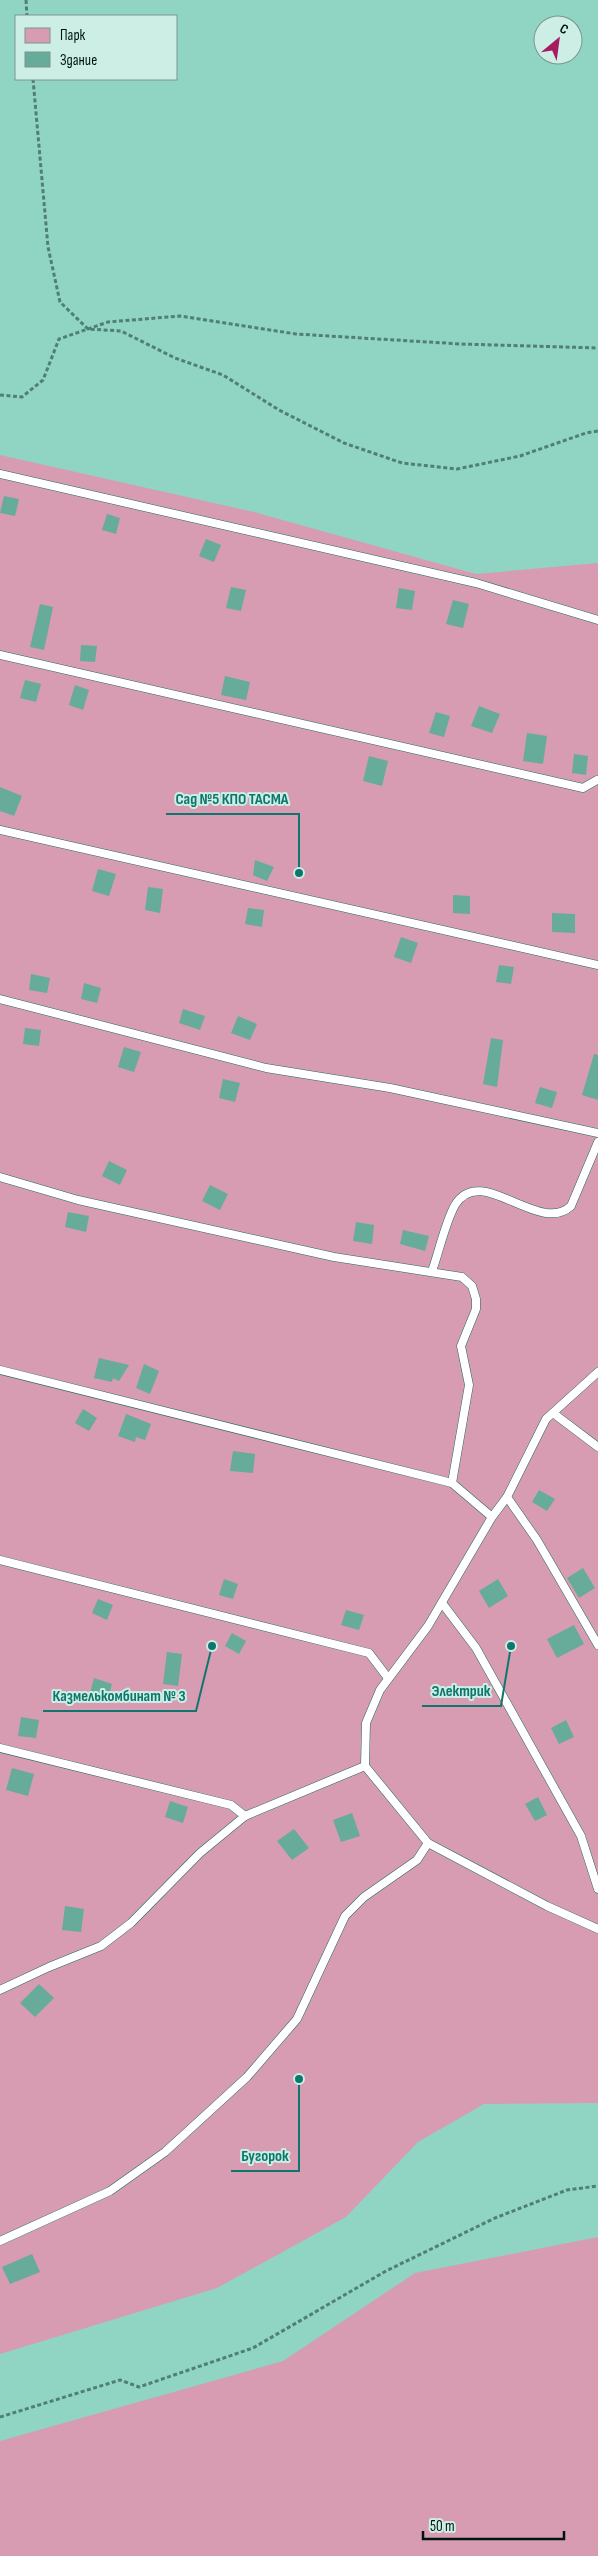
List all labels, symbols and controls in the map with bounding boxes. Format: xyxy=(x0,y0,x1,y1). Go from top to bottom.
legend xyxy=(15,15,178,80)
north arrow xyxy=(533,15,583,65)
text: С xyxy=(557,20,571,38)
text: Парк xyxy=(60,26,86,45)
text: Здание xyxy=(60,51,97,70)
callout: Сад №5 КПО ТАСМА xyxy=(166,783,299,814)
text: Сад №5 КПО ТАСМА xyxy=(176,790,289,809)
callout: Электрик xyxy=(422,1675,501,1706)
callout: Казмелькомбинат № 3 xyxy=(43,1680,196,1711)
text: Электрик xyxy=(432,1682,491,1701)
text: Казмелькомбинат № 3 xyxy=(52,1687,186,1706)
callout: Бугорок xyxy=(231,2140,299,2171)
text: Бугорок xyxy=(241,2147,289,2166)
scale bar xyxy=(423,2508,564,2540)
text: 50 m xyxy=(430,2517,455,2536)

